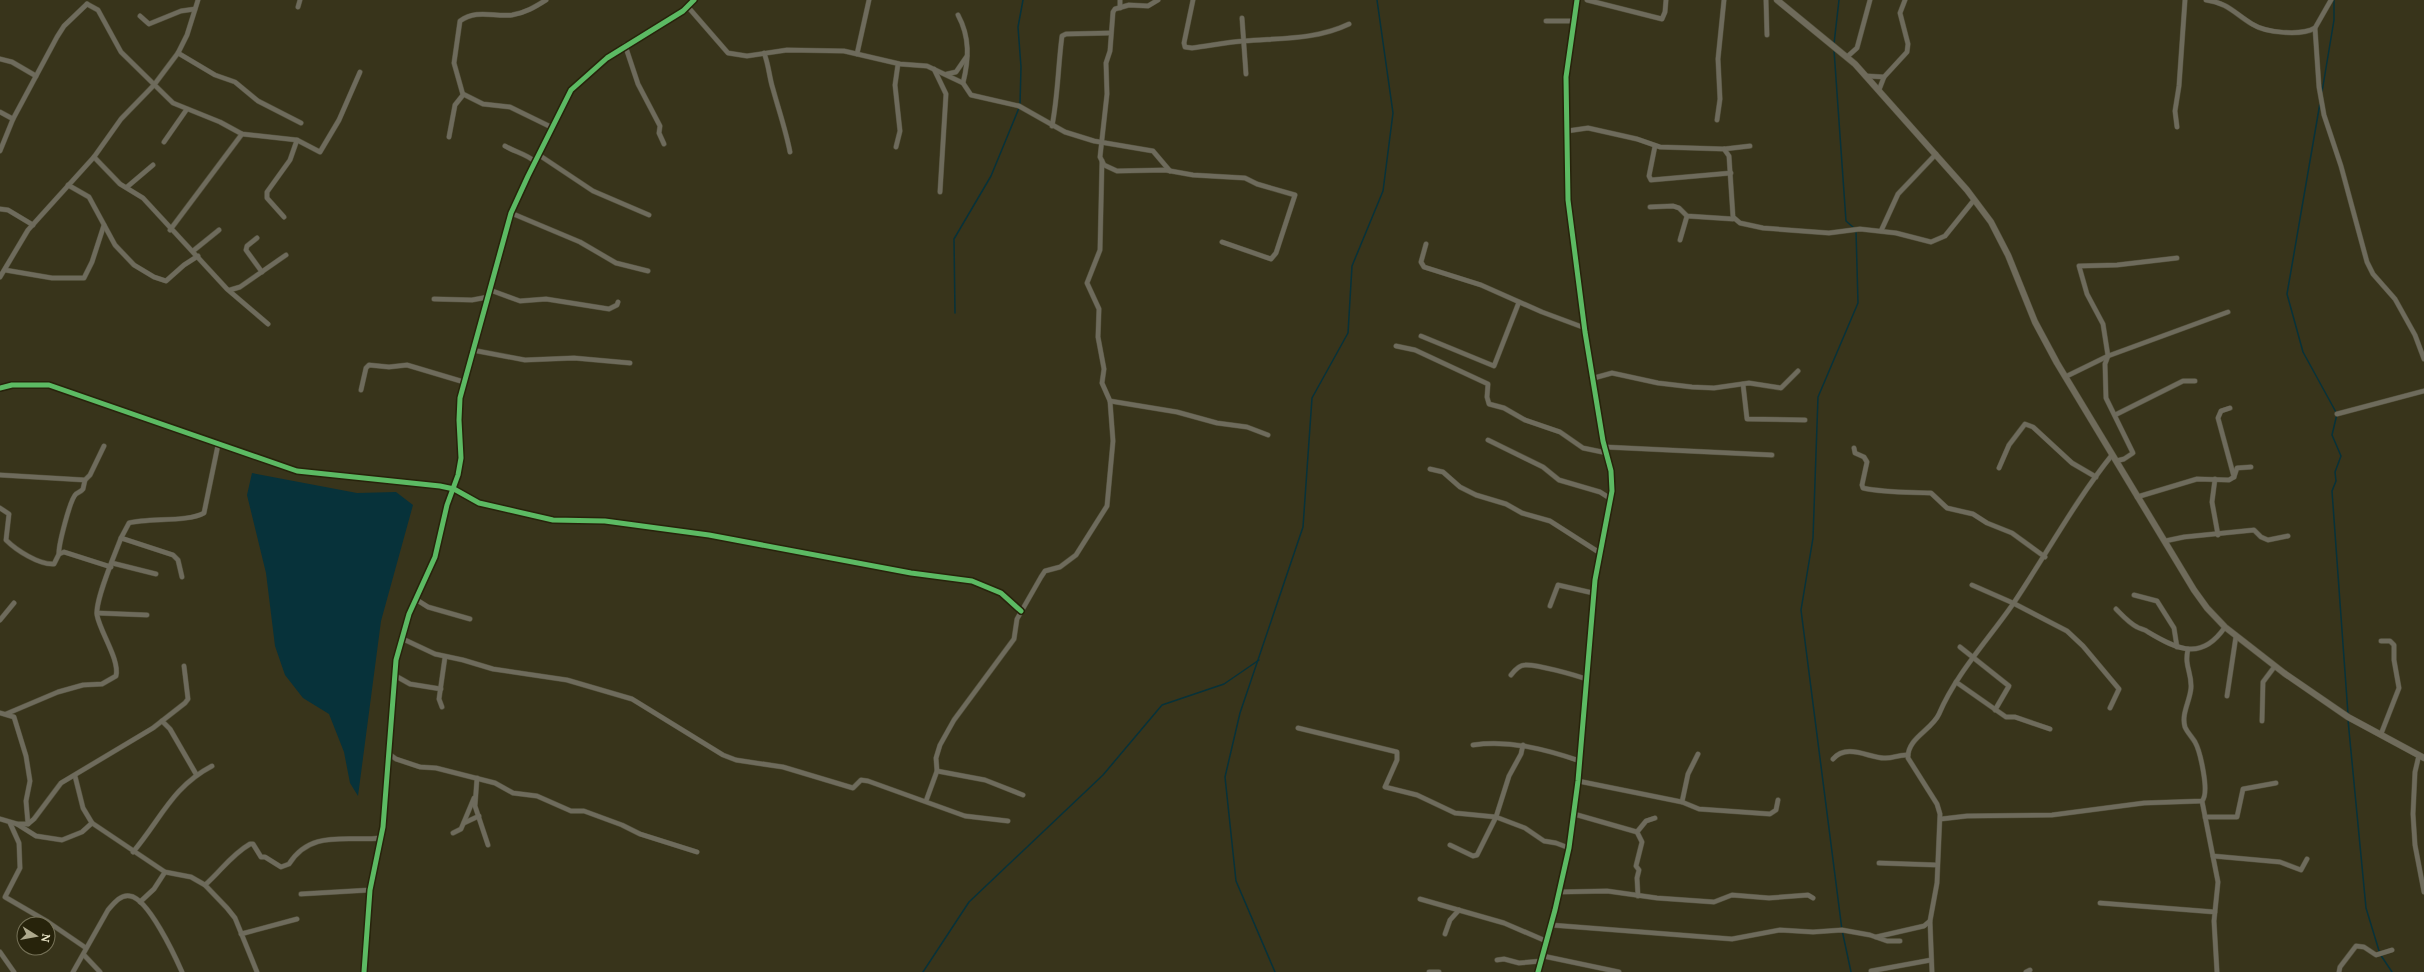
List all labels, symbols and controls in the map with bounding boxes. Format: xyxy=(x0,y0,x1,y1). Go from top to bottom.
north arrow xyxy=(16,916,56,956)
text: N xyxy=(38,932,54,944)

